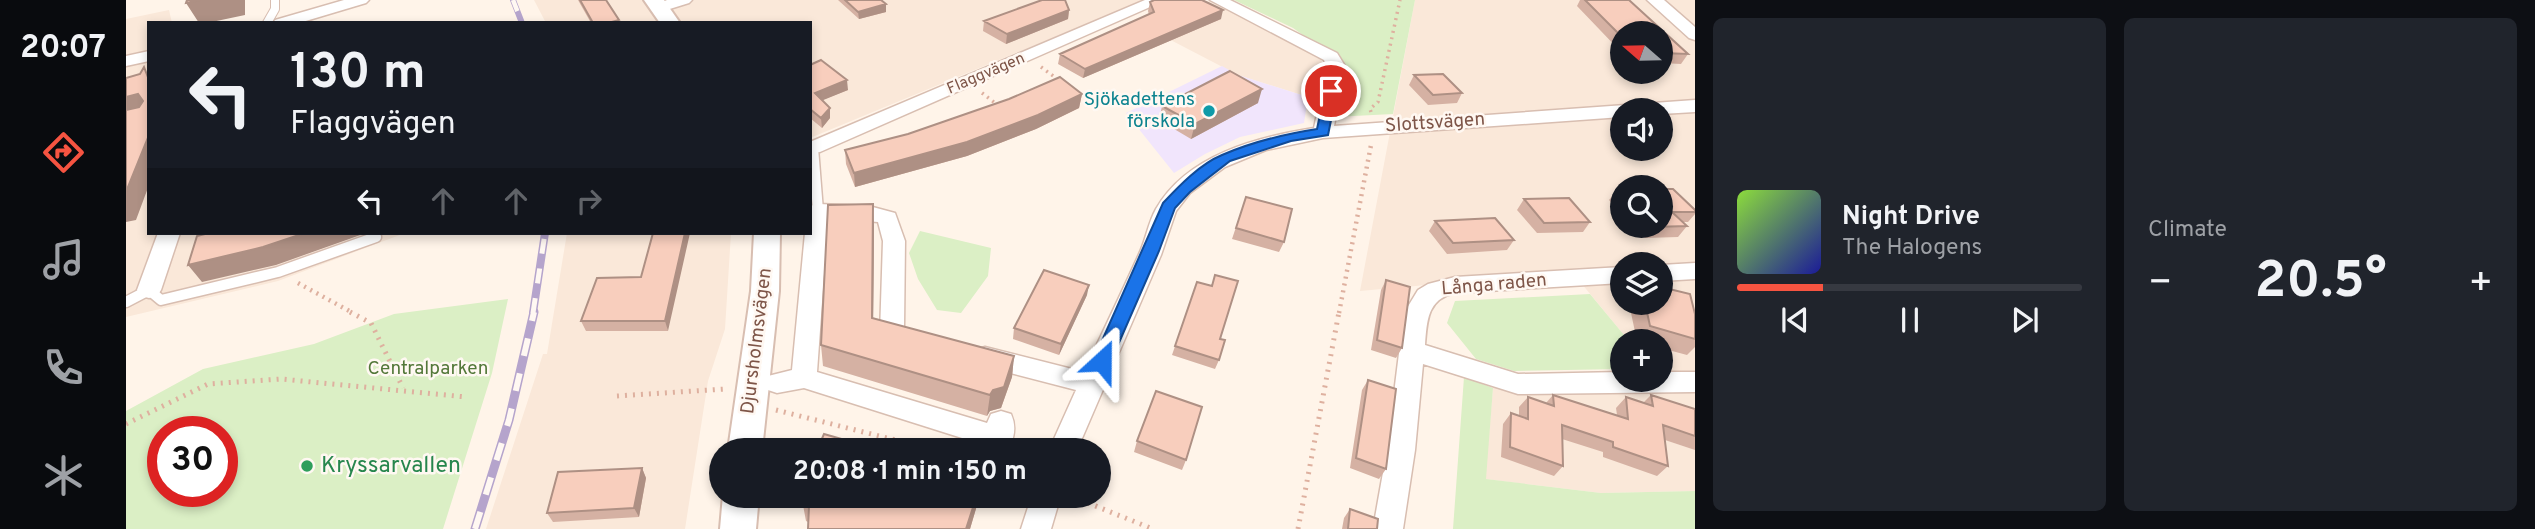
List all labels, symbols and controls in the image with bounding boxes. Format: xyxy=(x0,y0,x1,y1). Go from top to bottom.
north arrow xyxy=(1610,21,1673,84)
map controls xyxy=(1610,21,1673,392)
text: 20:07 xyxy=(20,29,106,69)
text: 130 m xyxy=(290,44,426,106)
icon: left xyxy=(175,49,266,140)
street label: Flaggvägen xyxy=(944,49,1028,99)
pin xyxy=(1301,61,1361,121)
icon: arrive xyxy=(1312,72,1350,110)
place label: Sjökadettens förskola xyxy=(1084,88,1195,134)
button: sound xyxy=(1610,98,1673,161)
marker: Sjökadettens förskola xyxy=(1201,103,1217,119)
text: Flaggvägen xyxy=(290,105,456,145)
street label: Slottsvägen xyxy=(1384,108,1486,138)
icon: directions xyxy=(39,128,88,177)
button: search xyxy=(1610,175,1673,238)
icon: left xyxy=(351,182,389,220)
icon: ahead xyxy=(424,182,462,220)
icon: ahead xyxy=(497,182,535,220)
icon: right xyxy=(570,182,608,220)
text: Night Drive xyxy=(1842,201,1980,234)
text: Climate xyxy=(2148,216,2227,245)
text: The Halogens xyxy=(1842,234,1982,263)
icon: music xyxy=(39,235,88,284)
text: 20.5° xyxy=(2254,250,2387,316)
button: layers xyxy=(1610,252,1673,315)
text: − xyxy=(2148,260,2173,309)
text: + xyxy=(2468,260,2493,309)
street label: Djursholmsvägen xyxy=(736,267,778,415)
street label: Långa raden xyxy=(1440,268,1548,302)
icon: previous xyxy=(1776,301,1814,339)
icon: pause xyxy=(1891,301,1929,339)
icon: next xyxy=(2006,301,2044,339)
position arrow xyxy=(1065,324,1139,398)
button: + xyxy=(1610,329,1673,392)
icon: phone xyxy=(39,343,88,392)
park label: Centralparken xyxy=(368,357,488,381)
speed limit sign: 30 xyxy=(147,416,238,507)
icon: climate xyxy=(39,451,88,500)
place label: Kryssarvallen xyxy=(321,452,461,481)
text: 20:08 · 1 min · 150 m xyxy=(793,456,1027,489)
marker: Kryssarvallen xyxy=(299,458,315,474)

